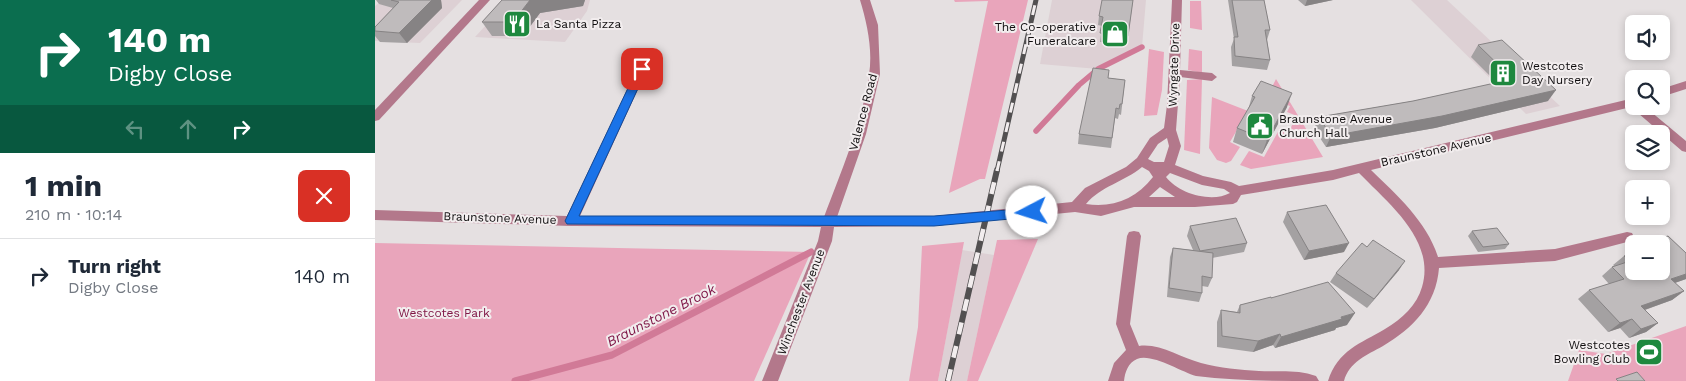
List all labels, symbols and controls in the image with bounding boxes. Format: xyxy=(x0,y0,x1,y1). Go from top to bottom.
restaurant icon: La Santa Pizza xyxy=(502,9,532,39)
map controls xyxy=(1625,15,1670,280)
button: sound xyxy=(1625,15,1670,60)
place label: La Santa Pizza xyxy=(536,17,621,31)
text: 140 m xyxy=(108,19,211,61)
shop icon: The Co-operative Funeralcare xyxy=(1100,19,1130,49)
icon: right xyxy=(25,20,90,85)
place label: The Co-operative Funeralcare xyxy=(995,20,1096,48)
street label: Wyngate Drive xyxy=(1166,23,1182,107)
pin xyxy=(621,48,663,90)
icon: arrive xyxy=(628,55,656,83)
building icon: Westcotes Day Nursery xyxy=(1488,58,1518,88)
place label: Westcotes Day Nursery xyxy=(1522,59,1593,87)
text: Digby Close xyxy=(108,61,232,86)
button: search xyxy=(1625,70,1670,115)
street label: Valence Road xyxy=(846,72,880,152)
public building icon: Braunstone Avenue Church Hall xyxy=(1245,111,1275,141)
place label: Braunstone Avenue Church Hall xyxy=(1279,112,1392,140)
icon: left xyxy=(121,115,149,143)
icon: ahead xyxy=(174,115,202,143)
icon: right xyxy=(227,115,255,143)
button: layers xyxy=(1625,125,1670,170)
street label: Braunstone Avenue xyxy=(1379,130,1493,170)
text: 1 min xyxy=(25,168,102,203)
button: close xyxy=(298,170,350,222)
button: + xyxy=(1625,180,1670,225)
position arrow xyxy=(1005,185,1057,237)
text: 210 m · 10:14 xyxy=(25,205,122,224)
street label: Braunstone Avenue xyxy=(443,209,557,227)
button: − xyxy=(1625,235,1670,280)
street label: Winchester Avenue xyxy=(774,247,828,357)
text: Turn right xyxy=(68,255,161,278)
icon: right xyxy=(25,262,53,290)
text: 140 m xyxy=(295,265,350,288)
text: Digby Close xyxy=(68,278,158,297)
water label: Braunstone Brook xyxy=(604,280,719,349)
park label: Westcotes Park xyxy=(398,306,490,320)
sports icon: Westcotes Bowling Club xyxy=(1634,337,1664,367)
place label: Westcotes Bowling Club xyxy=(1554,338,1630,366)

